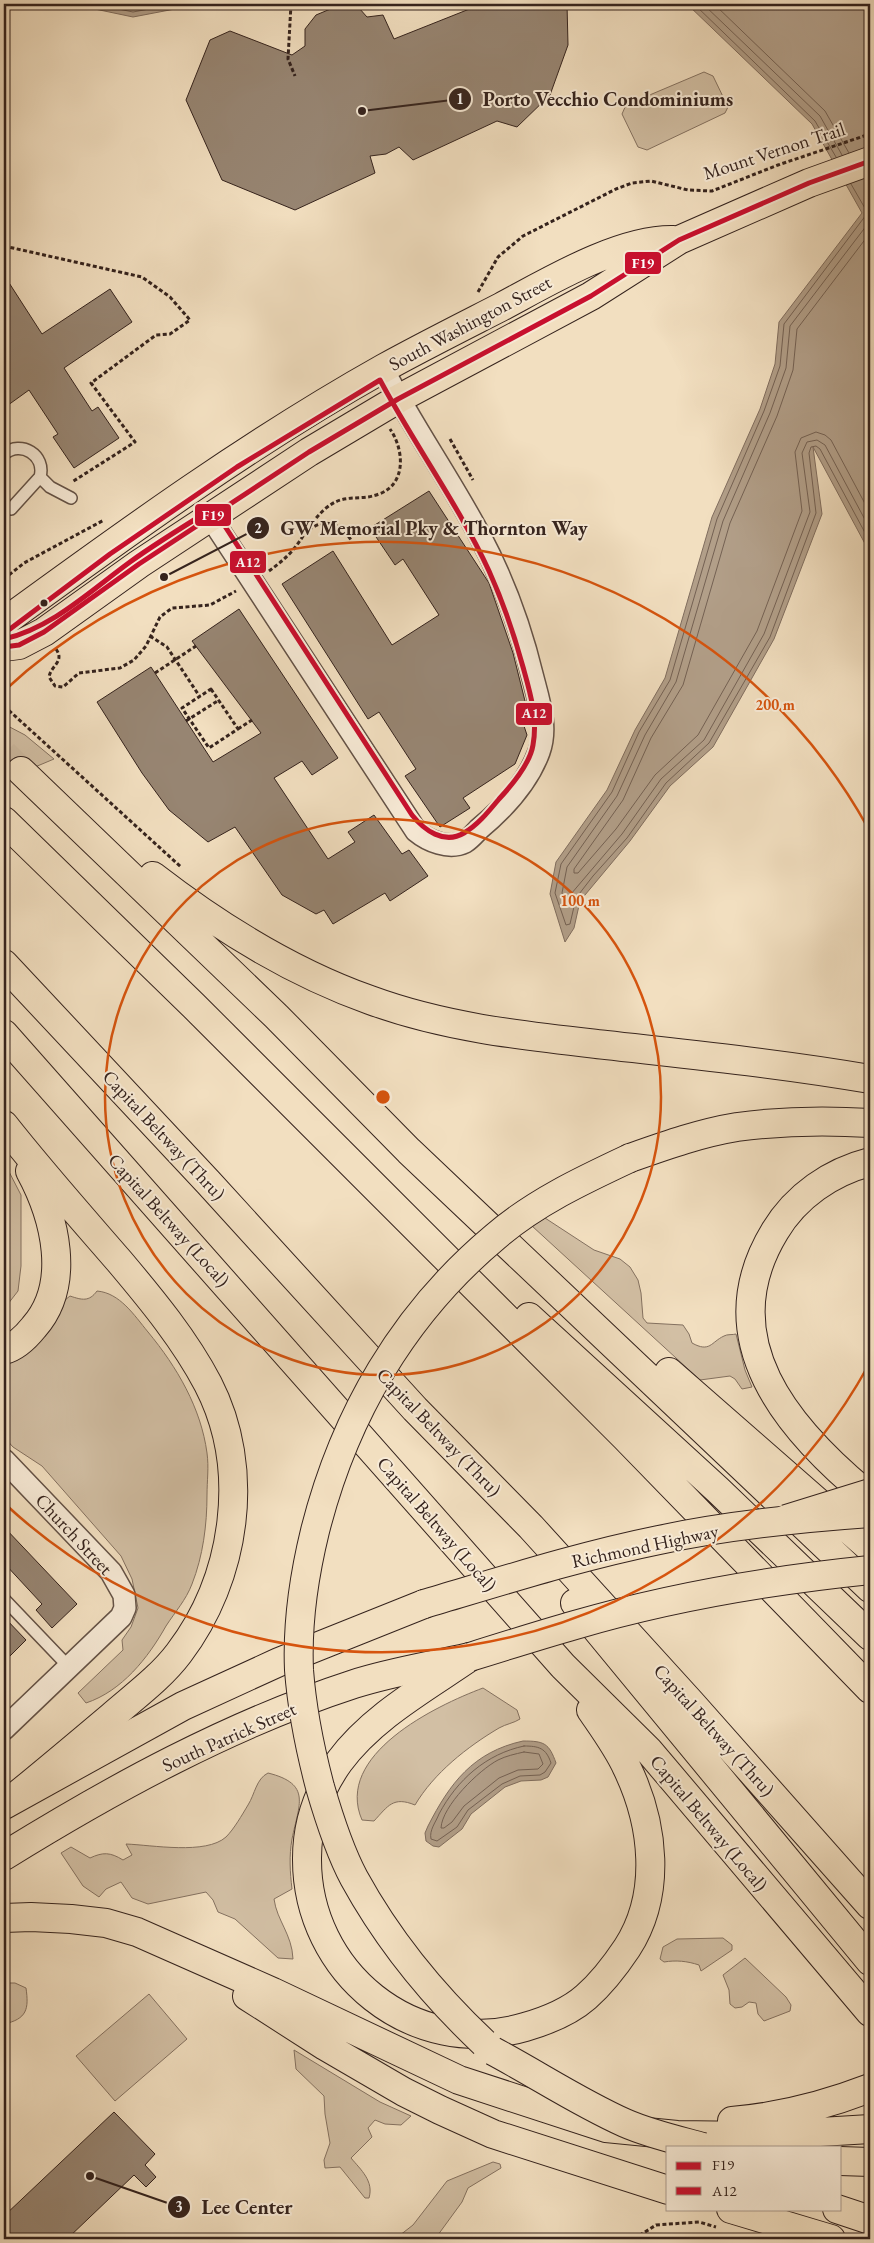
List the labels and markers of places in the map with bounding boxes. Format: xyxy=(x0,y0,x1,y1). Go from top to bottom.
callout: Porto Vecchio Condominiums xyxy=(448,81,743,116)
callout: GW Memorial Pky & Thornton Way xyxy=(246,511,598,546)
unlabelled marker xyxy=(39,598,49,608)
centre of rings xyxy=(374,1088,392,1106)
callout: Lee Center xyxy=(166,2189,302,2224)

